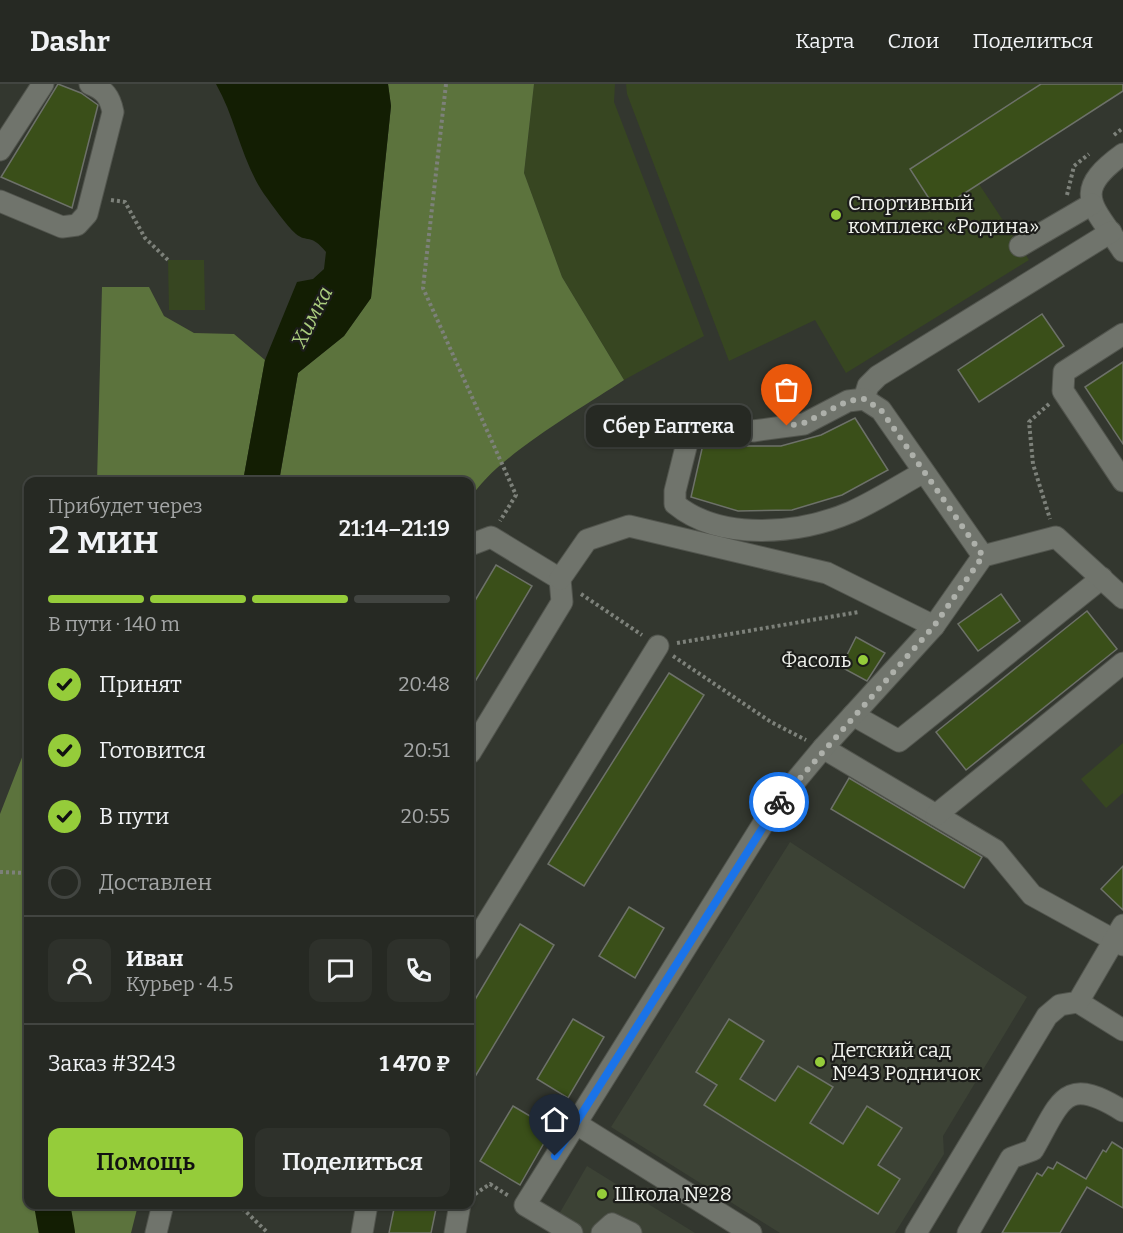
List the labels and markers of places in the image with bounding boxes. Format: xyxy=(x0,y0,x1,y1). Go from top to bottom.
place label: Спортивный комплекс «Родина» xyxy=(848,191,1039,238)
marker: Спортивный комплекс «Родина» xyxy=(829,208,843,222)
pin xyxy=(761,364,812,426)
callout: Сбер Еаптека xyxy=(586,405,751,447)
place label: Фасоль xyxy=(781,648,851,672)
marker: Фасоль xyxy=(856,653,870,667)
place label: Детский сад №43 Родничок xyxy=(832,1038,981,1085)
marker: Детский сад №43 Родничок xyxy=(813,1055,827,1069)
pin xyxy=(529,1094,580,1156)
place label: Школа №28 xyxy=(614,1182,732,1206)
marker: Школа №28 xyxy=(595,1187,609,1201)

